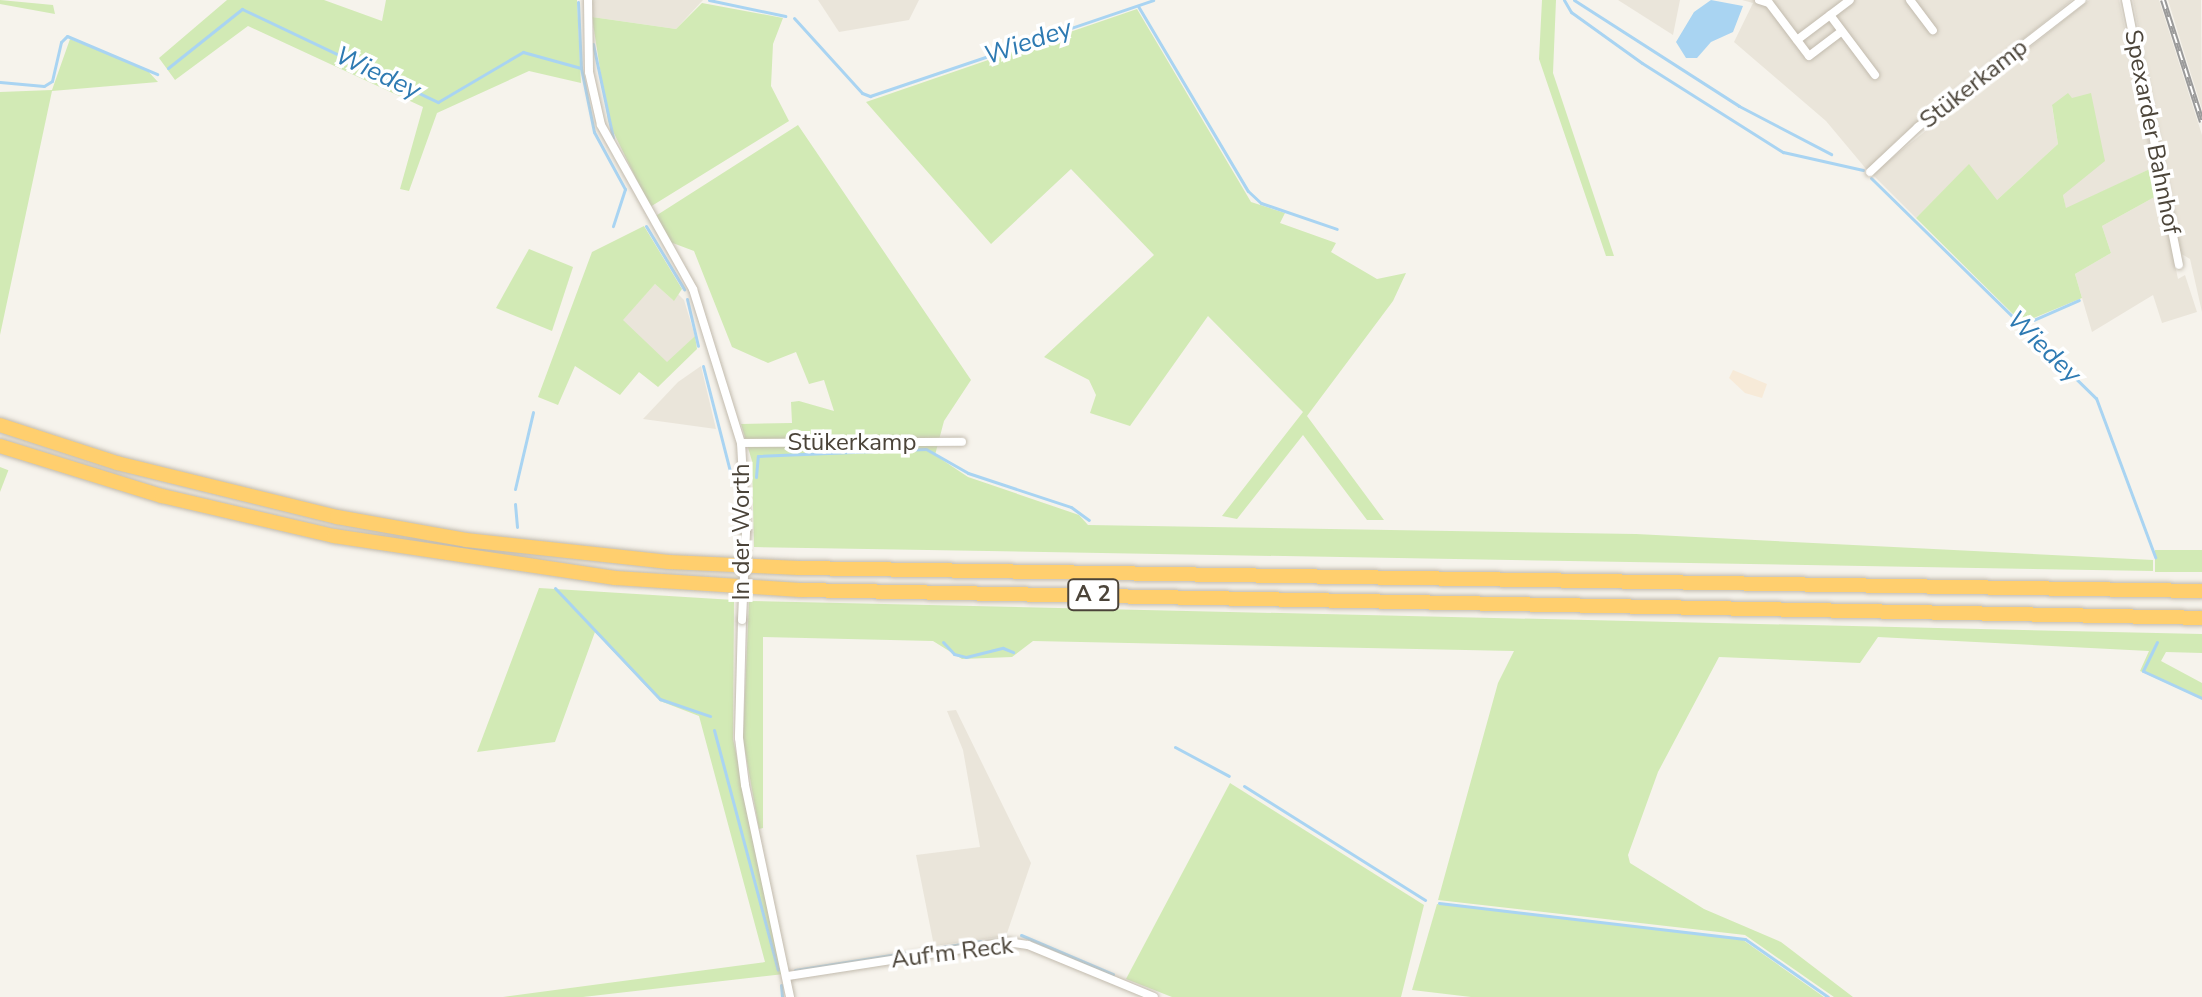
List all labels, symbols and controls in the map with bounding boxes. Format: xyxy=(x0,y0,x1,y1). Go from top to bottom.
water label: Wiedey xyxy=(980,12,1076,72)
street label: Spexarder Bahnhof xyxy=(2118,27,2186,237)
street label: Stükerkamp xyxy=(1914,33,2034,135)
water label: Wiedey xyxy=(330,40,426,106)
water label: Wiedey xyxy=(2001,304,2087,390)
street label: Stükerkamp xyxy=(788,429,916,457)
street label: In der Worth xyxy=(728,463,756,601)
road number: A 2 xyxy=(1067,577,1119,613)
street label: Auf'm Reck xyxy=(889,931,1015,975)

